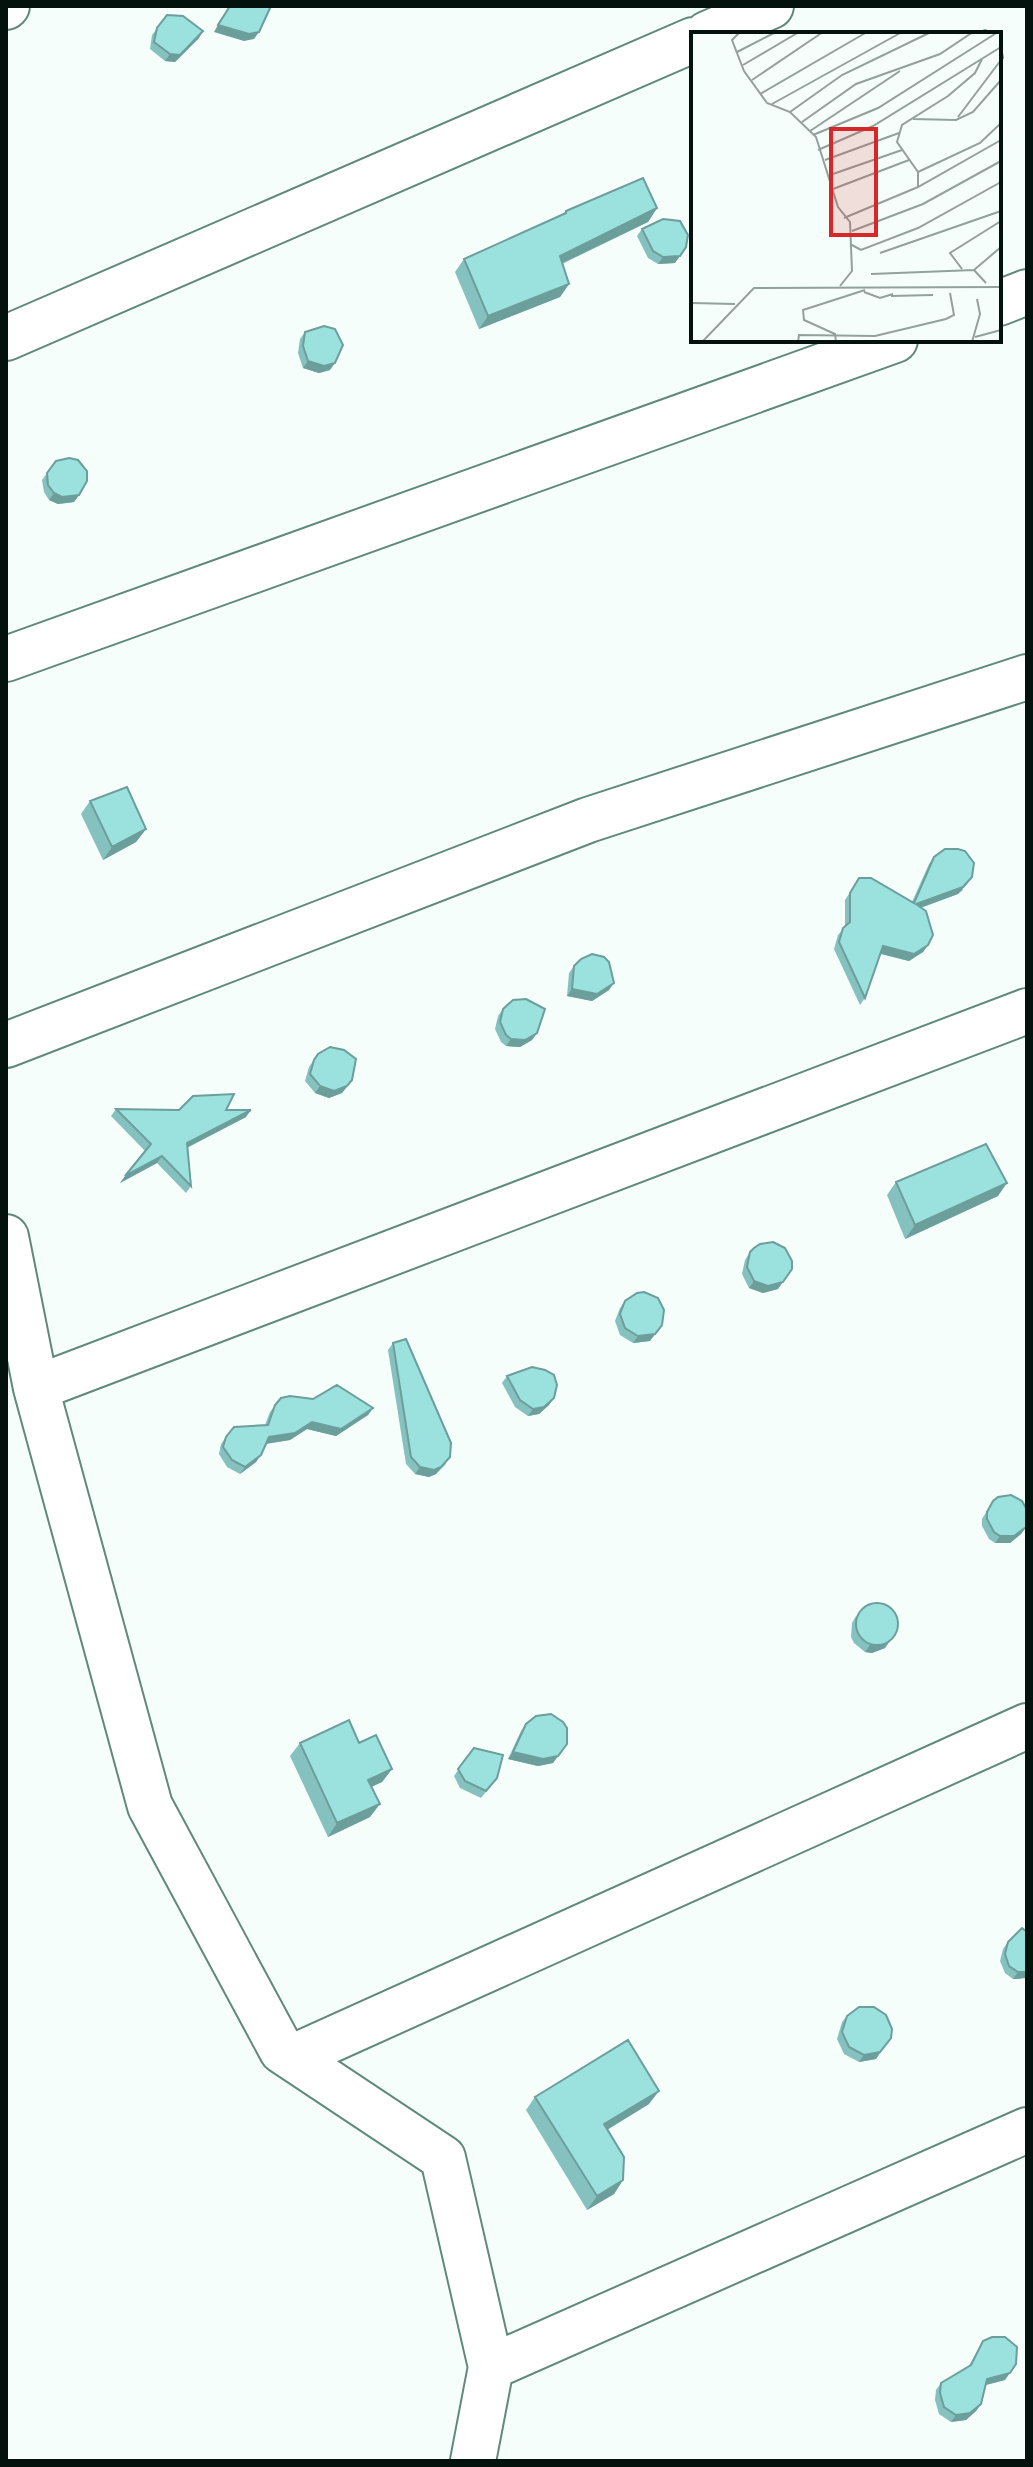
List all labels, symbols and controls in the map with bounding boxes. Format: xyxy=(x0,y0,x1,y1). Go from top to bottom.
inset map xyxy=(691,32,1001,342)

